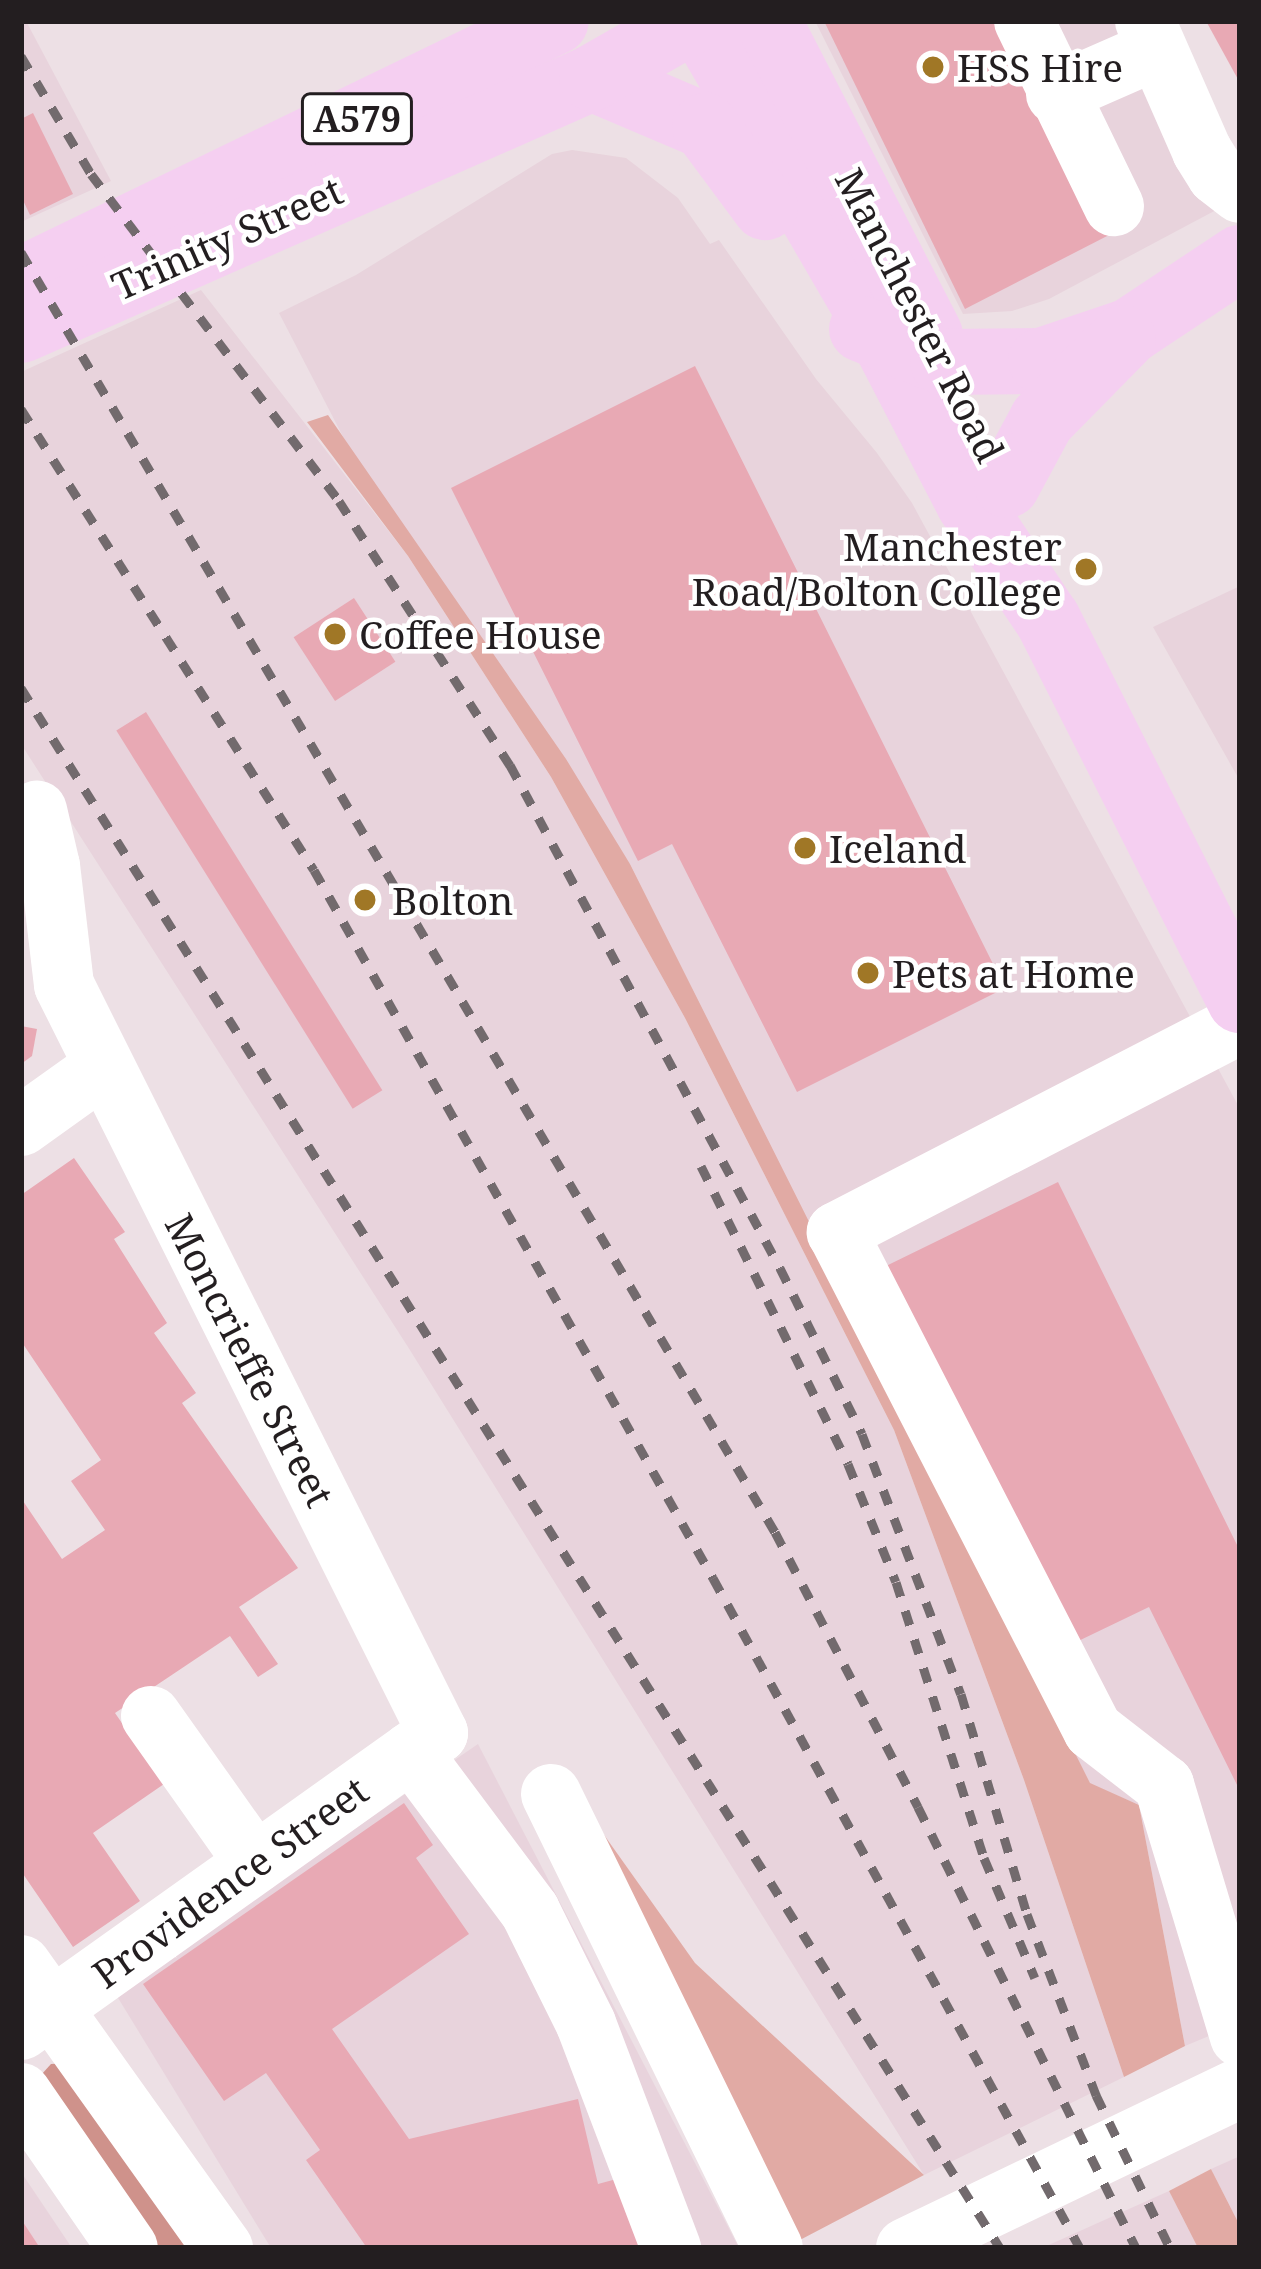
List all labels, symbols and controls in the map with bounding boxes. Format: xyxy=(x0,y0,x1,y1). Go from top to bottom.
place label: HSS Hire xyxy=(957,44,1123,90)
marker: HSS Hire xyxy=(920,54,946,80)
road number: A579 xyxy=(300,89,414,149)
street label: Manchester Road xyxy=(826,160,1014,470)
street label: Trinity Street xyxy=(105,166,349,310)
place label: Manchester Road/Bolton College xyxy=(692,524,1062,615)
marker: Manchester Road/Bolton College xyxy=(1073,556,1099,582)
place label: Coffee House xyxy=(359,611,602,657)
marker: Coffee House xyxy=(322,621,348,647)
place label: Iceland xyxy=(829,825,967,871)
marker: Iceland xyxy=(792,835,818,861)
place label: Bolton xyxy=(392,877,513,923)
marker: Bolton xyxy=(349,884,381,916)
place label: Pets at Home xyxy=(892,950,1135,996)
marker: Pets at Home xyxy=(855,960,881,986)
street label: Moncrieffe Street xyxy=(156,1206,344,1514)
street label: Providence Street xyxy=(83,1767,377,1997)

